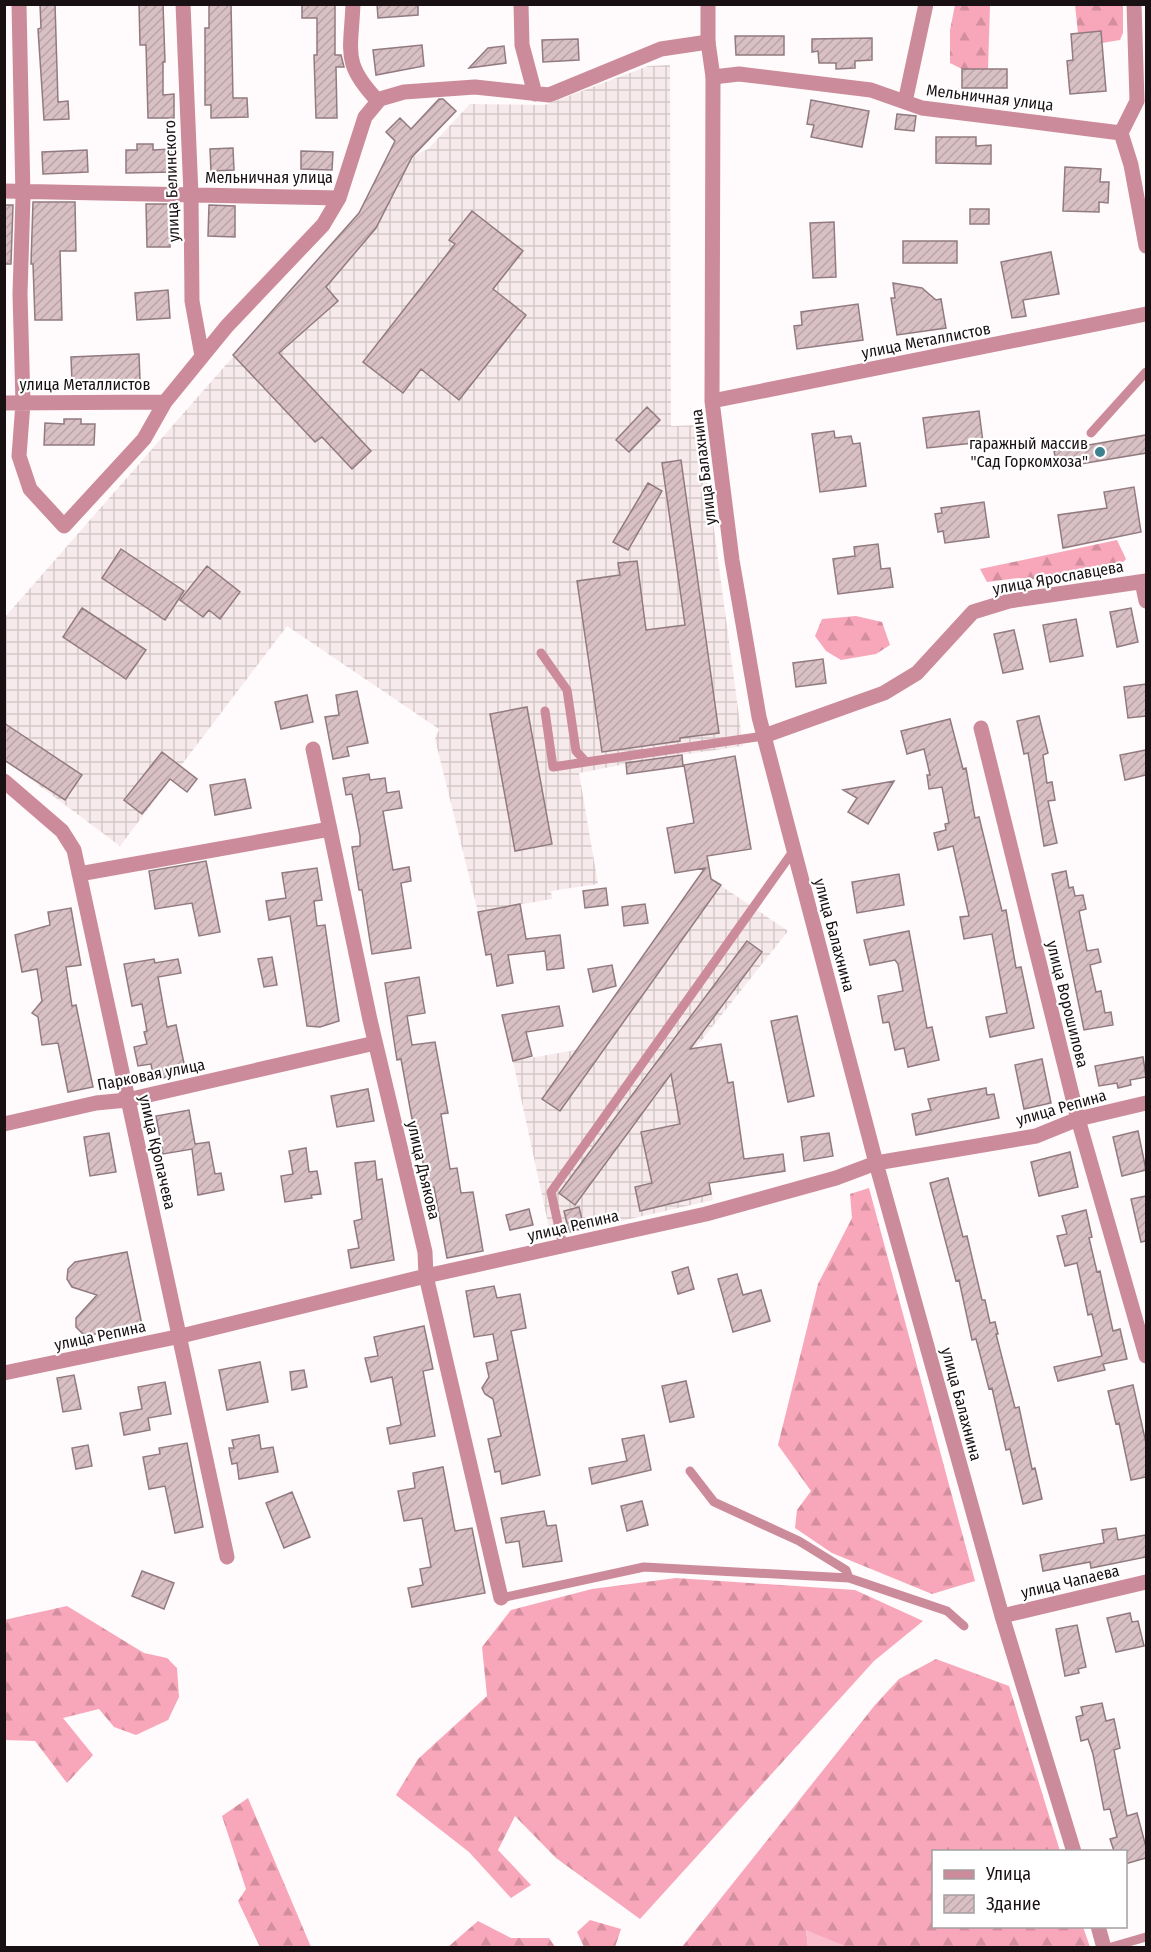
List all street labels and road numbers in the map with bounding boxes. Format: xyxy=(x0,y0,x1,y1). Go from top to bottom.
street label: Мельничная улица xyxy=(925,80,1055,115)
street label: улица Белинского xyxy=(160,120,183,242)
street label: Мельничная улица xyxy=(205,168,333,187)
street label: улица Металлистов xyxy=(860,319,992,362)
street label: улица Металлистов xyxy=(20,375,150,394)
street label: улица Балахнина xyxy=(687,408,720,526)
street label: улица Ярославцева xyxy=(991,557,1125,598)
street label: улица Балахнина xyxy=(810,876,859,994)
street label: улица Ворошилова xyxy=(1043,939,1093,1070)
street label: Парковая улица xyxy=(96,1055,207,1094)
street label: улица Репина xyxy=(1014,1085,1109,1129)
street label: улица Кропачева xyxy=(135,1093,180,1211)
street label: улица Дъякова xyxy=(403,1119,444,1221)
street label: улица Репина xyxy=(526,1206,621,1245)
street label: улица Репина xyxy=(53,1316,148,1354)
street label: улица Балахнина xyxy=(937,1345,986,1463)
street label: улица Чапаева xyxy=(1019,1561,1121,1602)

